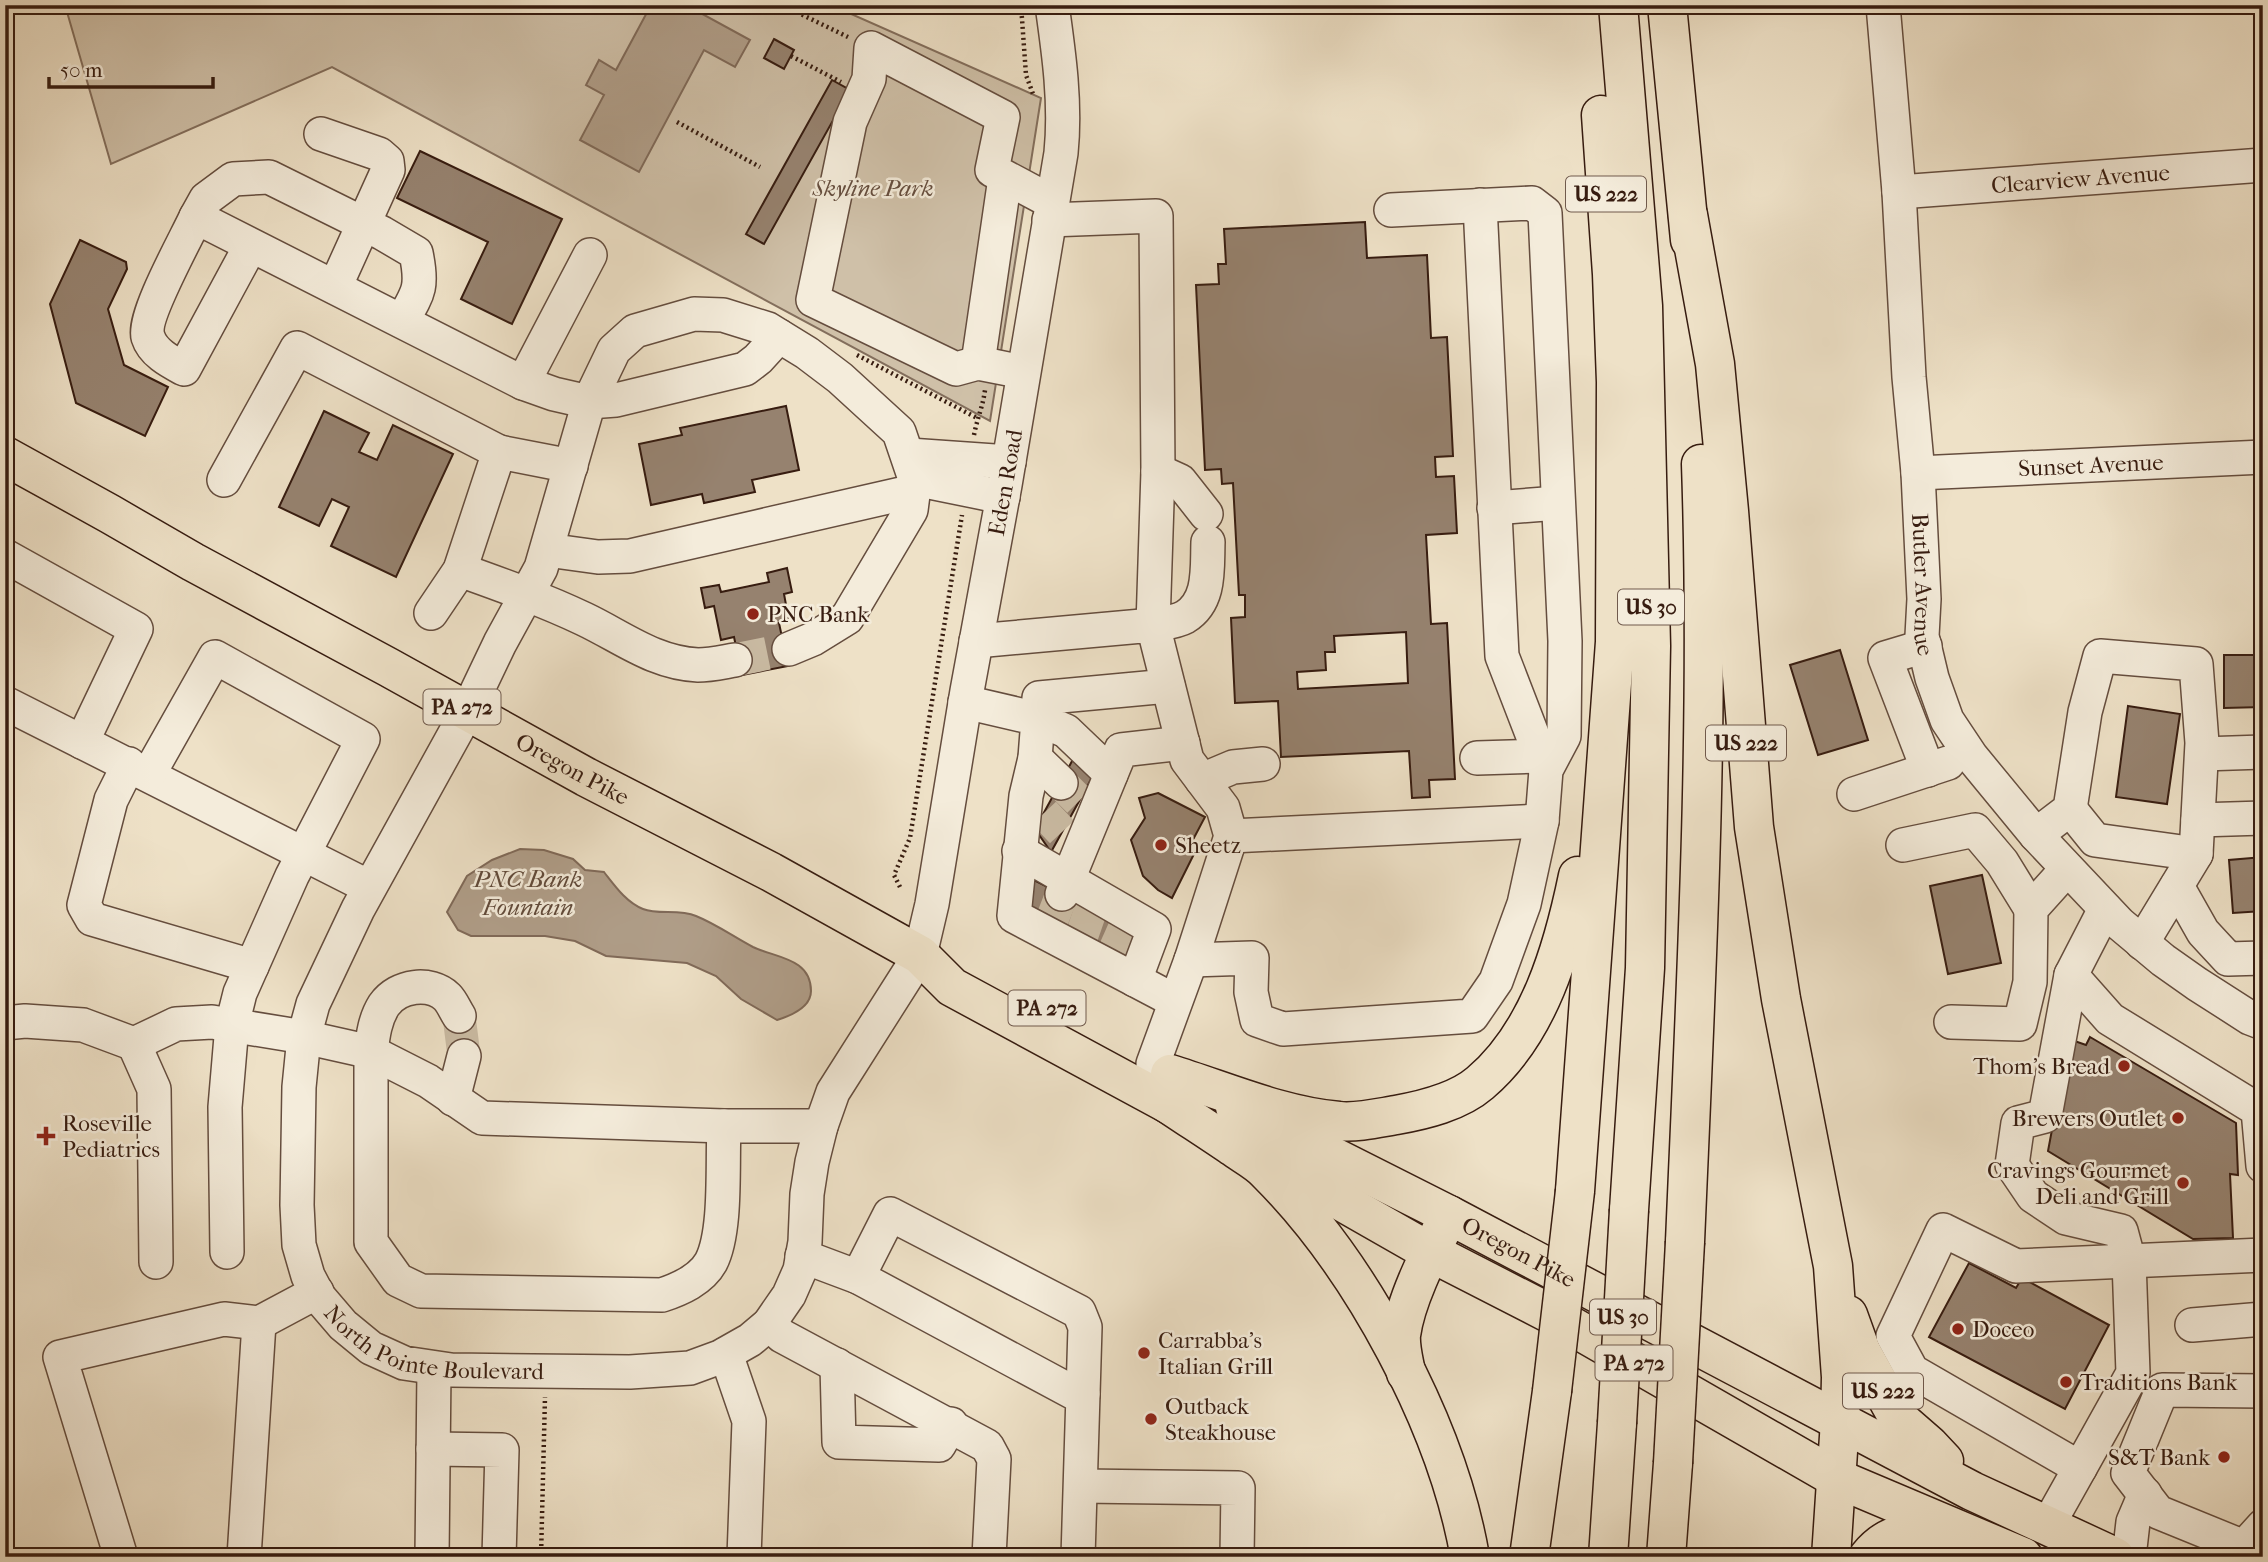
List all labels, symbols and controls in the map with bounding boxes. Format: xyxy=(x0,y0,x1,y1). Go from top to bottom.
scale bar xyxy=(49,46,214,90)
text: 50 m xyxy=(60,58,103,82)
street label: Clearview Avenue xyxy=(1990,158,2171,199)
park label: Skyline Park xyxy=(811,175,934,202)
road number: US 222 xyxy=(1566,176,1646,212)
street label: Eden Road xyxy=(982,427,1028,538)
street label: Sunset Avenue xyxy=(2018,448,2164,482)
street label: Butler Avenue xyxy=(1906,513,1940,658)
road number: US 30 xyxy=(1618,590,1684,624)
place label: PNC Bank xyxy=(767,601,870,628)
marker: PNC Bank xyxy=(745,606,761,622)
road number: PA 272 xyxy=(424,690,500,724)
road number: US 222 xyxy=(1706,726,1786,760)
street label: Oregon Pike xyxy=(511,727,634,810)
place label: Sheetz xyxy=(1175,832,1241,859)
marker: Sheetz xyxy=(1153,837,1169,853)
water label: PNC Bank Fountain xyxy=(473,865,582,921)
road number: PA 272 xyxy=(1009,990,1086,1026)
place label: Thom's Bread xyxy=(1973,1053,2110,1080)
marker: Thom's Bread xyxy=(2116,1058,2132,1074)
place label: Brewers Outlet xyxy=(2012,1105,2164,1132)
place label: Roseville Pediatrics xyxy=(62,1110,160,1163)
marker: Brewers Outlet xyxy=(2170,1110,2186,1126)
marker: Roseville Pediatrics xyxy=(36,1126,56,1146)
place label: Cravings Gourmet Deli and Grill xyxy=(1987,1157,2170,1210)
marker: Cravings Gourmet Deli and Grill xyxy=(2175,1175,2191,1191)
street label: Oregon Pike xyxy=(1457,1211,1580,1293)
street label: North Pointe Boulevard xyxy=(318,1300,544,1385)
road number: US 30 xyxy=(1590,1300,1656,1334)
place label: Doceo xyxy=(1972,1316,2034,1343)
marker: Doceo xyxy=(1950,1321,1966,1337)
place label: Carrabba's Italian Grill xyxy=(1158,1327,1274,1380)
marker: Carrabba's Italian Grill xyxy=(1136,1345,1152,1361)
road number: PA 272 xyxy=(1596,1346,1672,1380)
place label: Traditions Bank xyxy=(2080,1369,2239,1396)
road number: US 222 xyxy=(1843,1374,1923,1408)
marker: Traditions Bank xyxy=(2058,1374,2074,1390)
place label: Outback Steakhouse xyxy=(1165,1393,1276,1446)
marker: Outback Steakhouse xyxy=(1143,1411,1159,1427)
place label: S&T Bank xyxy=(2108,1444,2211,1471)
marker: S&T Bank xyxy=(2216,1449,2232,1465)

